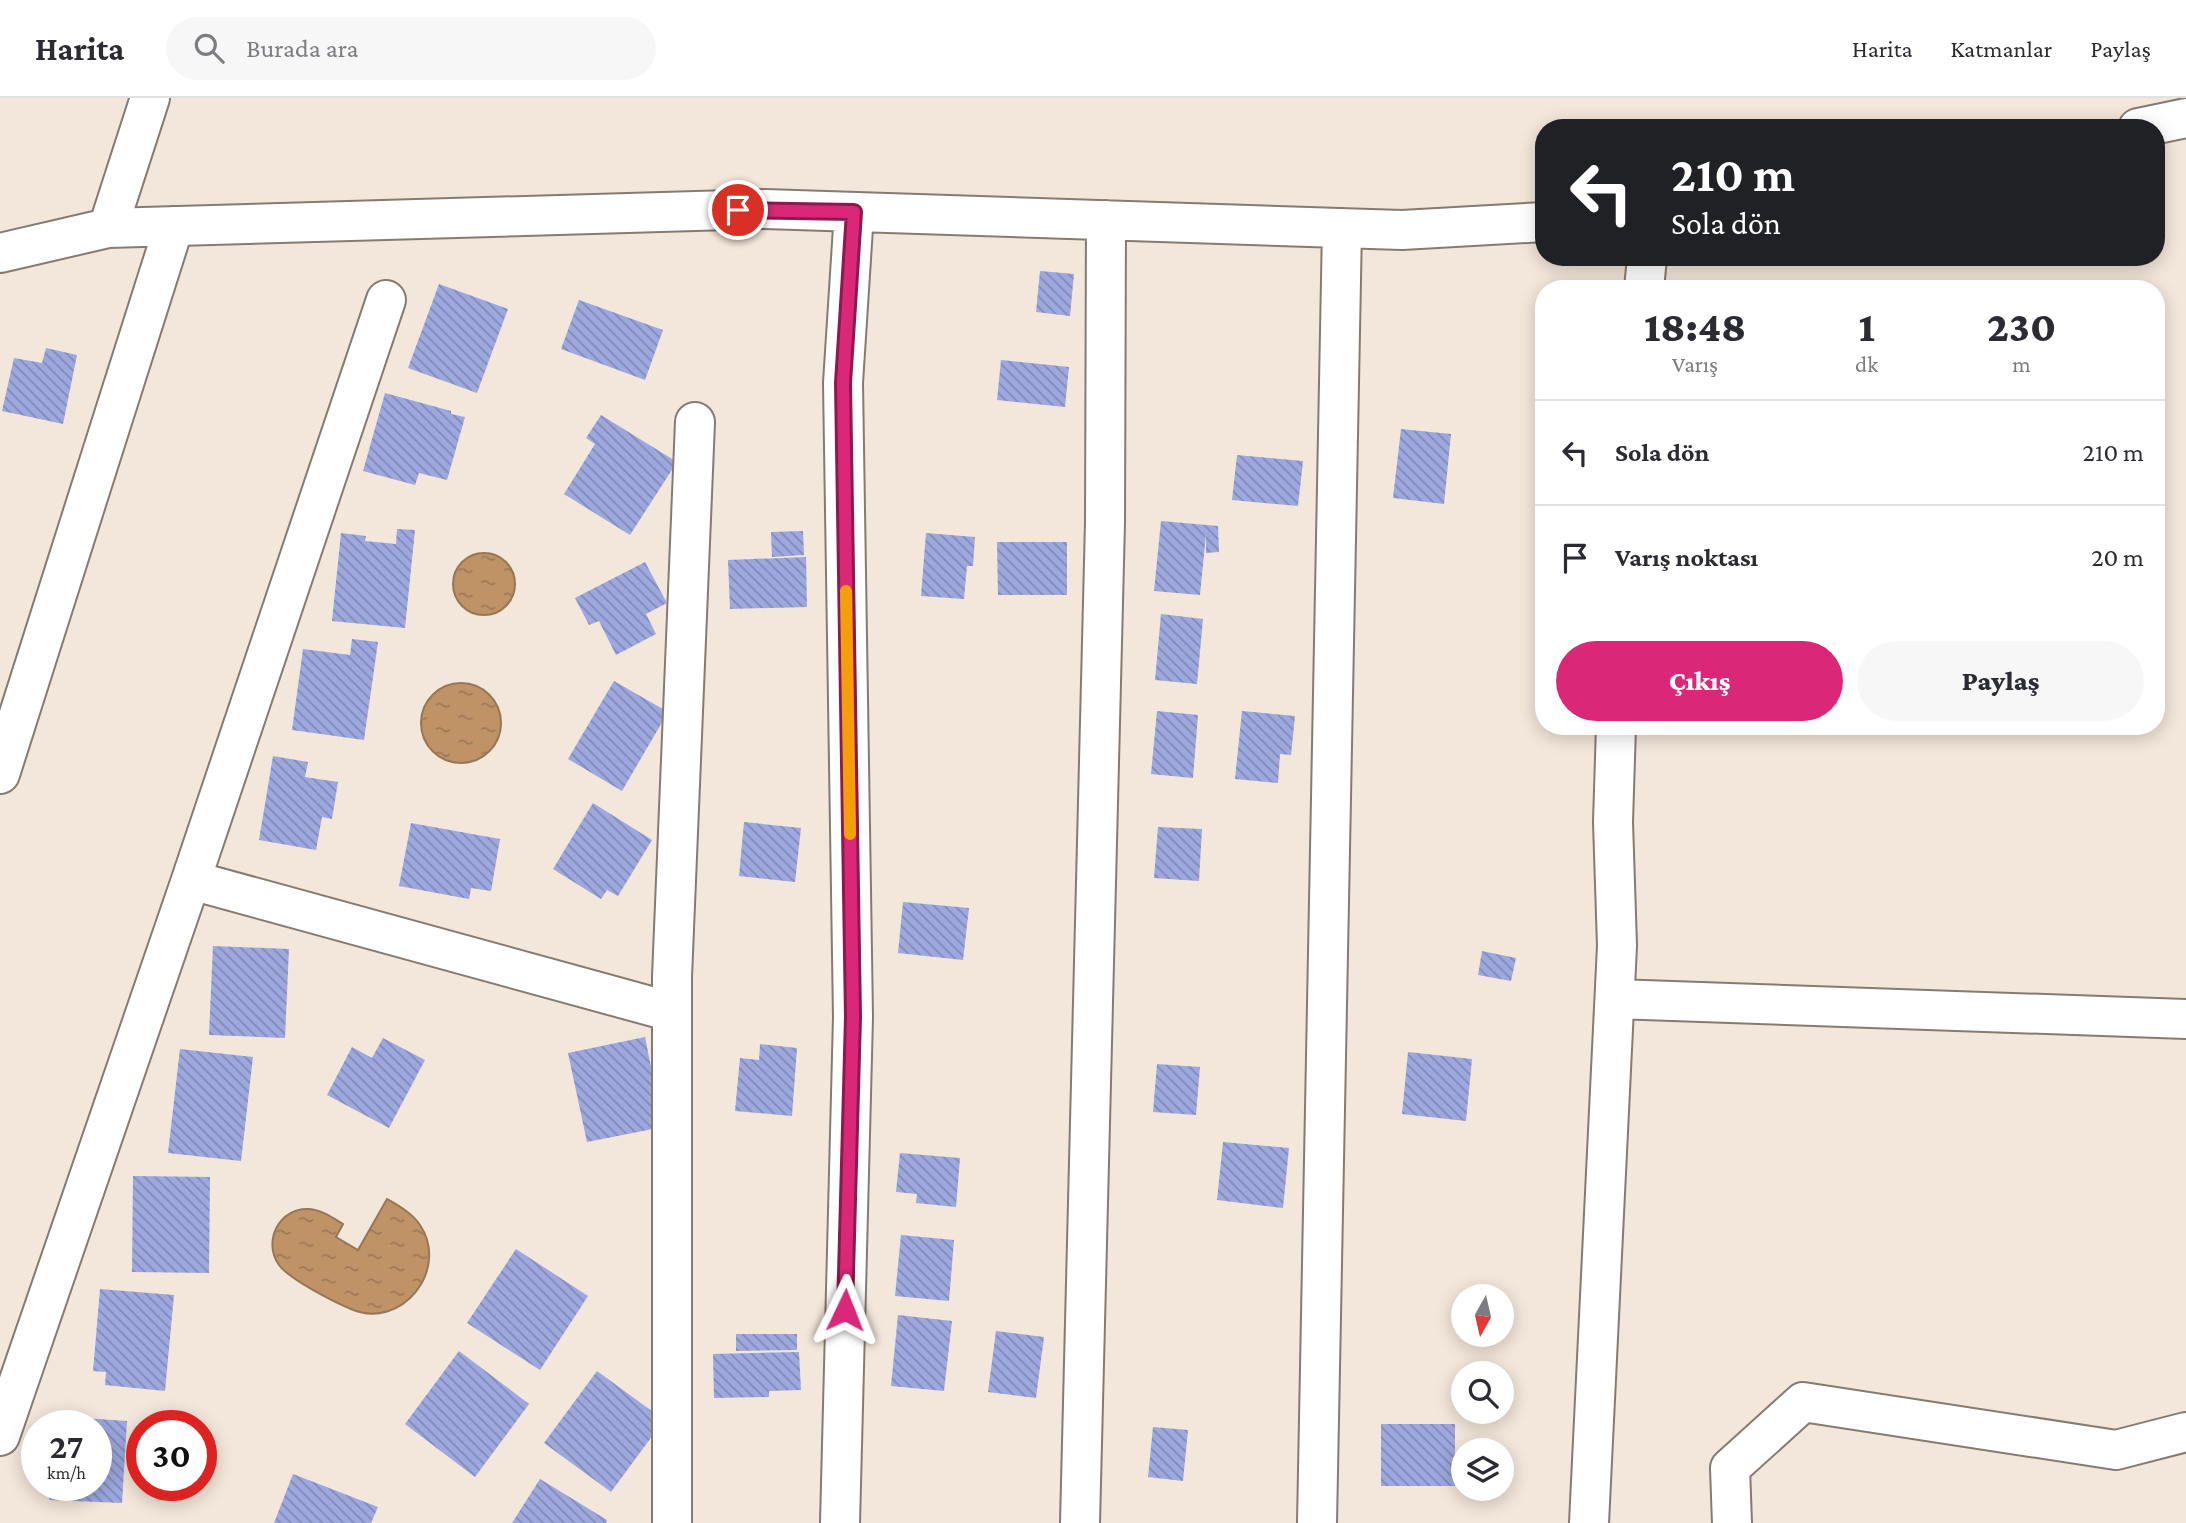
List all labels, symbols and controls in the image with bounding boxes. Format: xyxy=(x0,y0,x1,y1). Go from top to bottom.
search box xyxy=(166,17,656,80)
icon: search xyxy=(190,29,228,67)
text: Harita xyxy=(35,30,124,67)
text: Burada ara xyxy=(246,34,359,63)
text: Harita xyxy=(1852,35,1913,62)
text: Katmanlar xyxy=(1951,35,2052,62)
text: Paylaş xyxy=(2090,35,2151,62)
icon: left xyxy=(1556,147,1647,238)
text: 210 m xyxy=(1671,147,1795,202)
pin xyxy=(708,180,768,240)
icon: arrive xyxy=(719,191,757,229)
text: Sola dön xyxy=(1671,205,1781,241)
text: 18:48 xyxy=(1644,303,1746,350)
text: 1 xyxy=(1858,303,1875,350)
text: 230 xyxy=(1987,303,2056,350)
text: Varış xyxy=(1672,351,1718,377)
text: dk xyxy=(1855,351,1878,377)
text: m xyxy=(2012,351,2031,377)
icon: left xyxy=(1556,434,1594,472)
text: Sola dön xyxy=(1615,438,1709,467)
text: 210 m xyxy=(2083,438,2144,467)
icon: arrive xyxy=(1556,539,1594,577)
text: Varış noktası xyxy=(1615,543,1758,572)
text: 20 m xyxy=(2091,543,2144,572)
button: Çıkış xyxy=(1556,641,1843,721)
button: Paylaş xyxy=(1857,641,2144,721)
position arrow xyxy=(808,1273,882,1347)
north arrow xyxy=(1451,1284,1514,1348)
map controls xyxy=(1451,1284,1514,1501)
button: search xyxy=(1451,1361,1514,1424)
speed limit sign: 30 xyxy=(126,1410,217,1501)
text: 27 xyxy=(50,1427,83,1466)
button: layers xyxy=(1451,1438,1514,1501)
text: km/h xyxy=(47,1463,86,1483)

